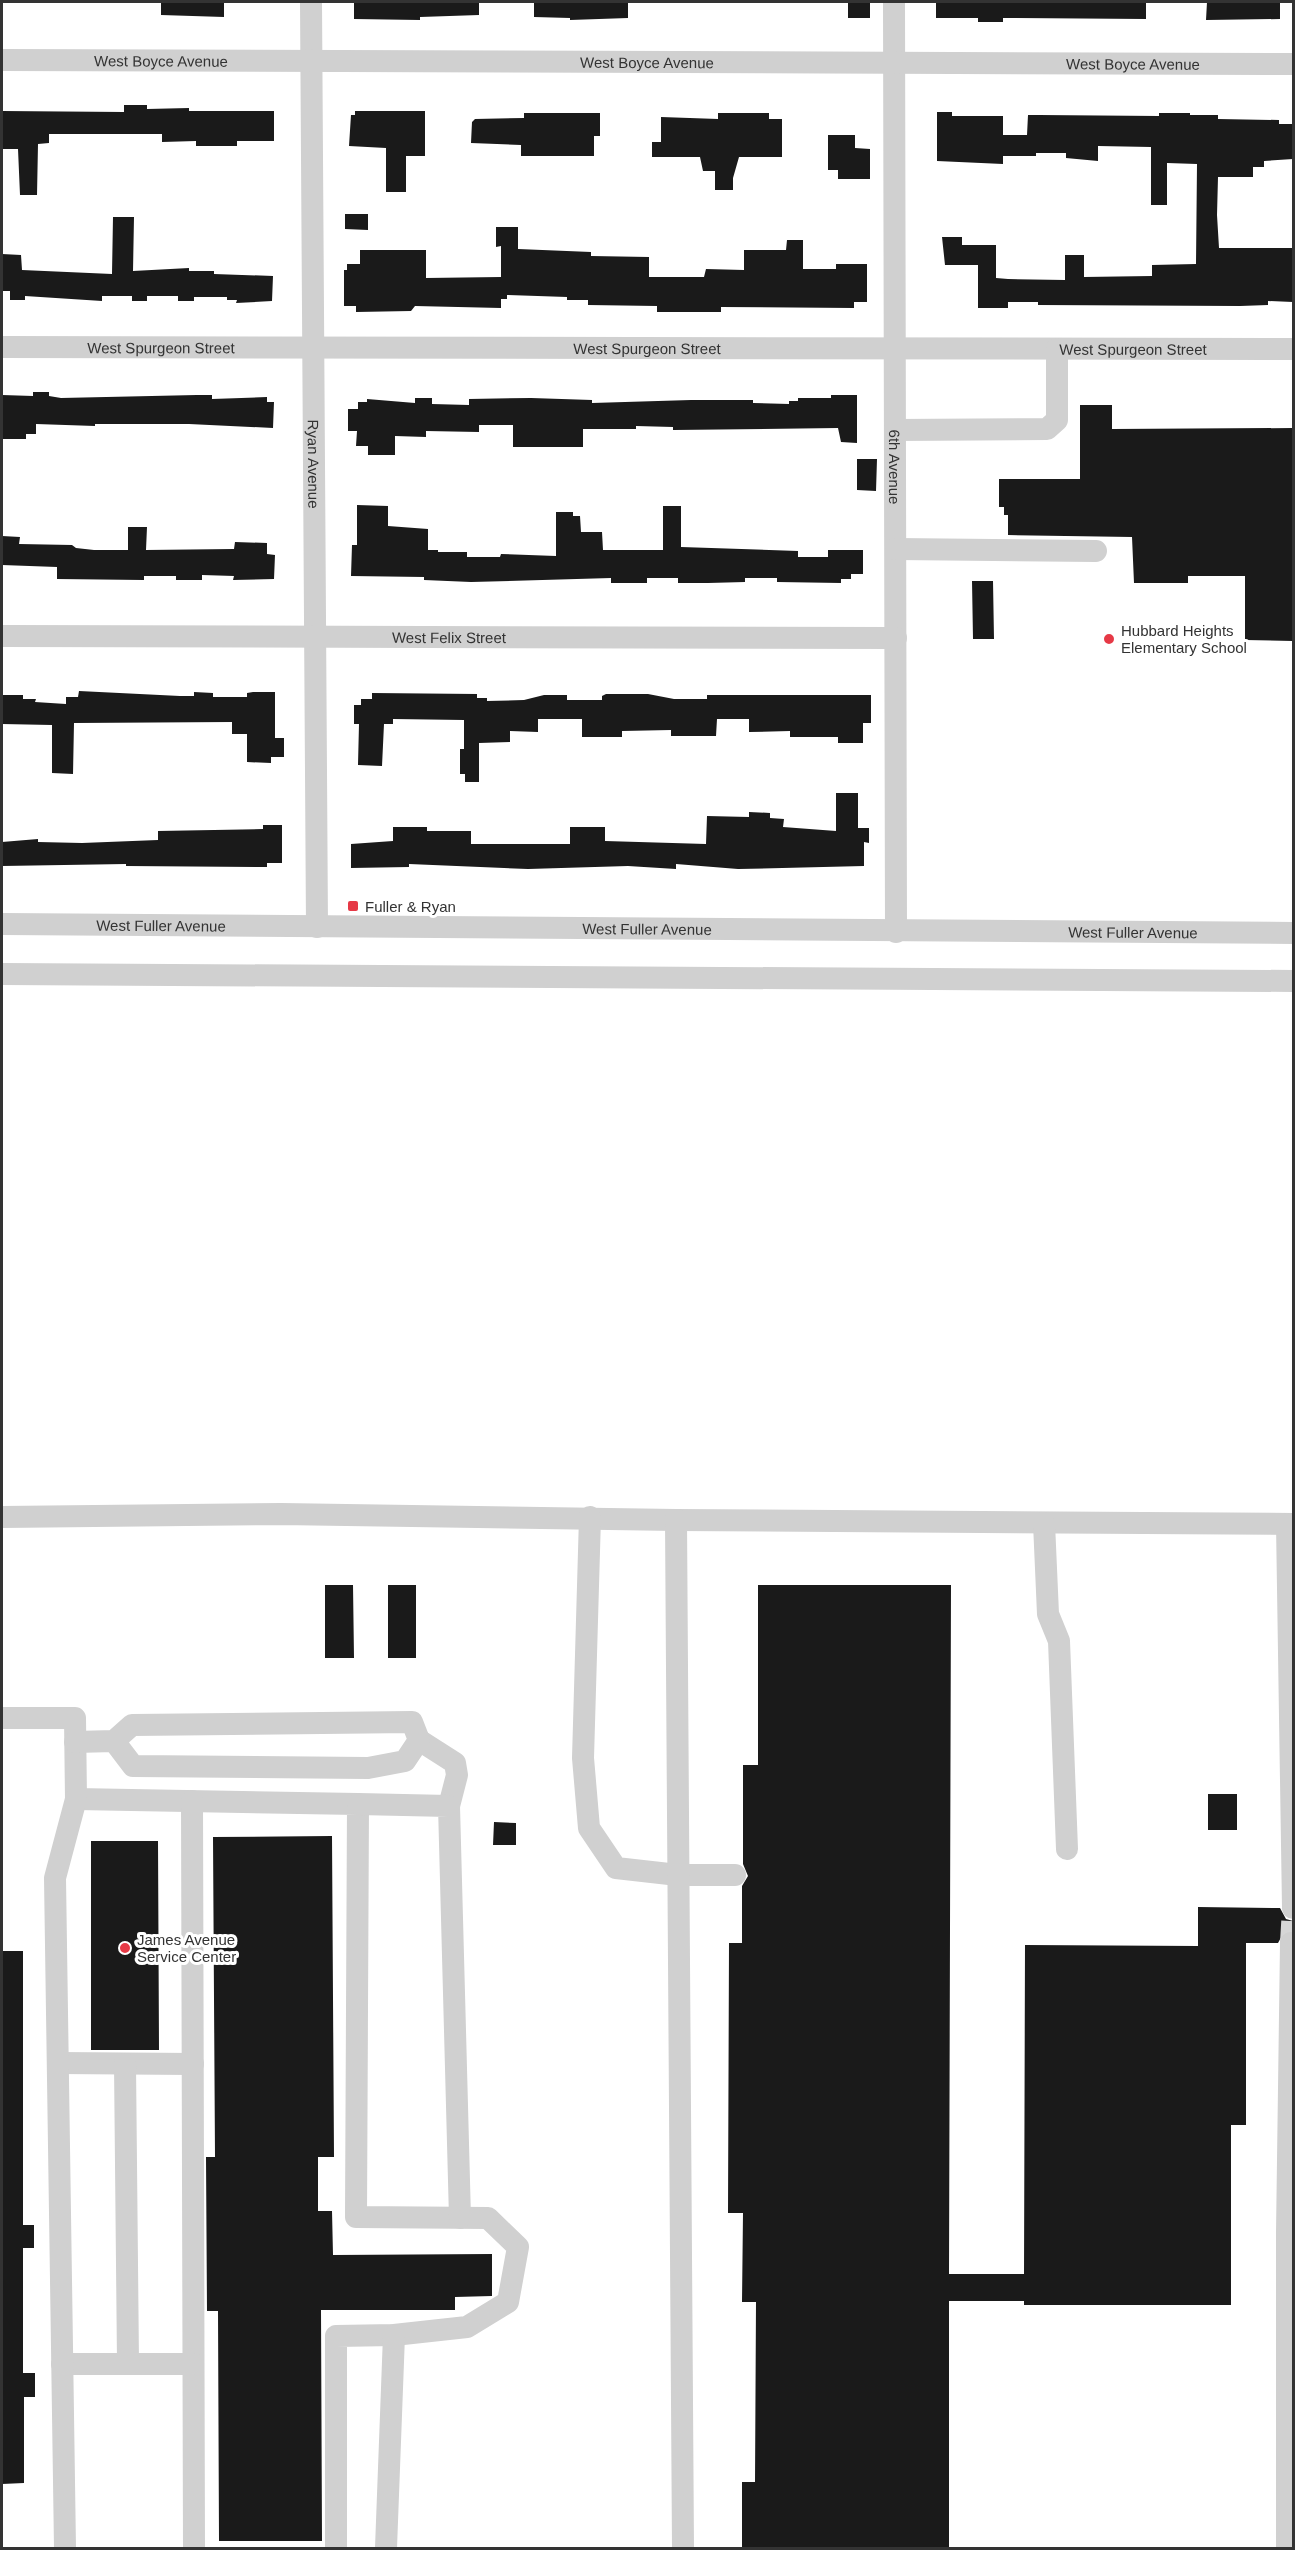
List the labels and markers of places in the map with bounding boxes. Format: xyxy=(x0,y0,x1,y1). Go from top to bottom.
place label: Hubbard Heights Elementary School xyxy=(1121,622,1247,656)
marker: Hubbard Heights Elementary School xyxy=(1102,632,1116,646)
place label: Fuller & Ryan xyxy=(365,898,456,915)
marker: Fuller & Ryan xyxy=(346,899,360,913)
place label: James Avenue Service Center xyxy=(137,1931,236,1965)
marker: James Avenue Service Center xyxy=(118,1941,132,1955)

